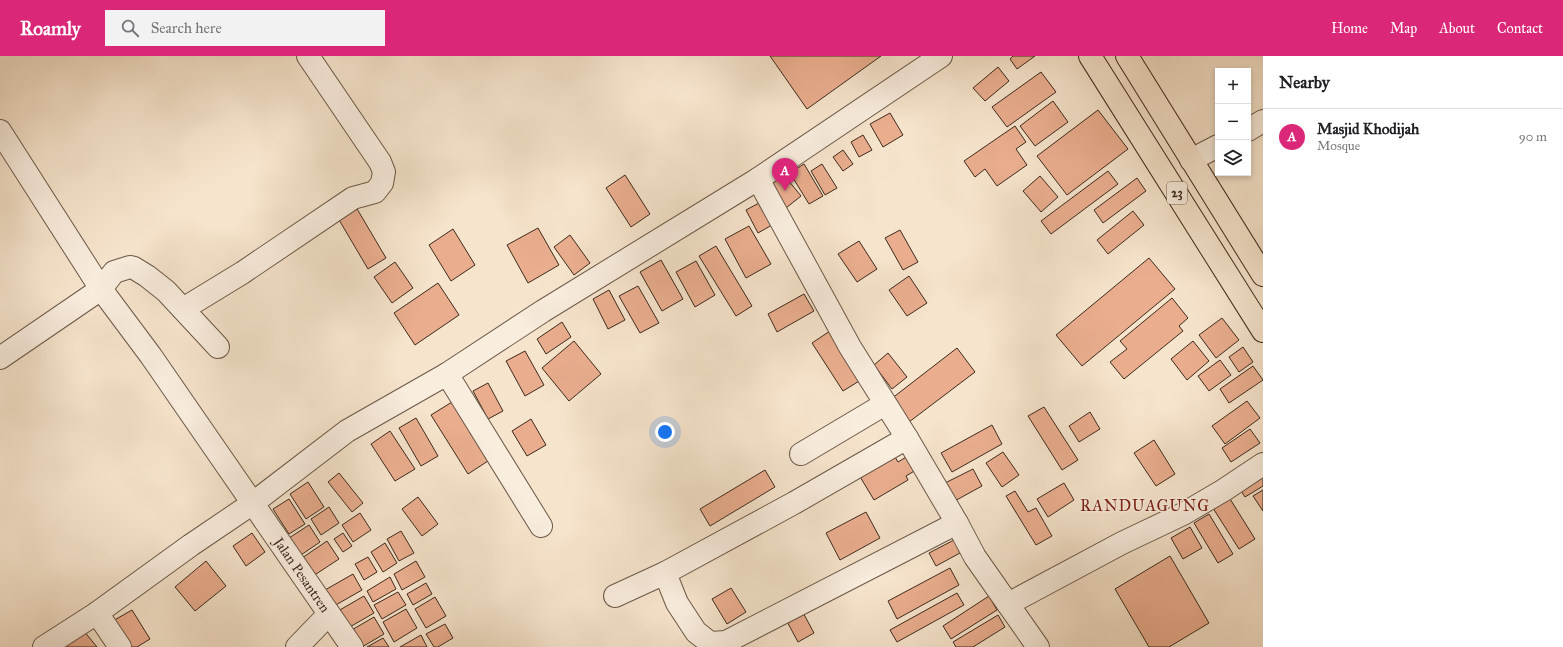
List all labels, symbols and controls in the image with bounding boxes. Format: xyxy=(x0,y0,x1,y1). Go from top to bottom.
search box xyxy=(105,10,385,46)
text: Roamly xyxy=(20,17,81,40)
icon: search xyxy=(119,17,141,39)
text: Search here xyxy=(151,19,222,37)
text: Home xyxy=(1331,20,1368,37)
text: Map xyxy=(1390,20,1417,37)
text: About xyxy=(1439,20,1475,37)
text: Contact xyxy=(1497,20,1543,37)
map controls xyxy=(1215,68,1251,176)
button: + xyxy=(1215,68,1251,104)
text: Nearby xyxy=(1279,72,1330,93)
button: − xyxy=(1215,104,1251,140)
text: Masjid Khodijah xyxy=(1317,120,1419,138)
text: A xyxy=(1288,129,1296,145)
text: 90 m xyxy=(1519,129,1547,145)
text: Mosque xyxy=(1317,138,1360,154)
button: layers xyxy=(1215,140,1251,176)
pin: A xyxy=(772,158,798,191)
road number: 23 xyxy=(1167,182,1187,204)
your location xyxy=(655,422,675,442)
district label: RANDUAGUNG xyxy=(1080,496,1210,515)
street label: Jalan Pesantren xyxy=(268,532,334,616)

